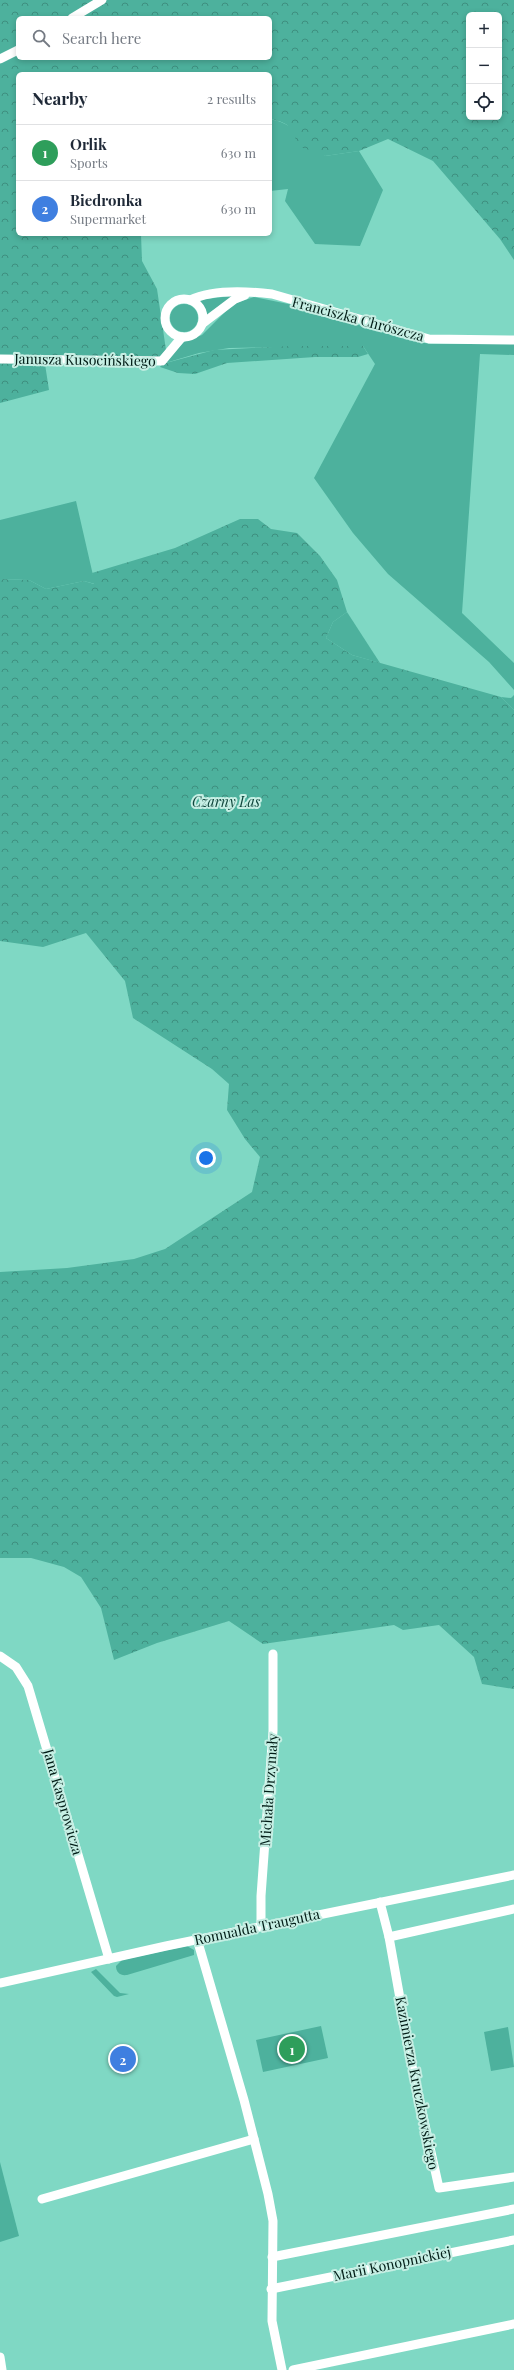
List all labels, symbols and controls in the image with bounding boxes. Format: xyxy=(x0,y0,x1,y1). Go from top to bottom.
map controls xyxy=(466,12,502,120)
button: + xyxy=(466,12,502,48)
search box xyxy=(16,16,272,60)
icon: search xyxy=(30,27,52,49)
text: Search here xyxy=(62,28,141,48)
button: − xyxy=(466,48,502,84)
button: locate xyxy=(466,84,502,120)
text: Nearby xyxy=(32,87,87,109)
text: 2 results xyxy=(207,90,256,107)
text: Orlik xyxy=(70,134,107,154)
text: 1 xyxy=(43,144,47,161)
text: 630 m xyxy=(221,144,256,161)
text: Sports xyxy=(70,154,108,171)
text: Biedronka xyxy=(70,190,142,210)
text: 2 xyxy=(42,200,48,217)
text: 630 m xyxy=(221,200,256,217)
text: Supermarket xyxy=(70,210,146,227)
street label: Franciszka Chrószcza xyxy=(290,292,426,345)
street label: Janusza Kusocińskiego xyxy=(13,349,156,370)
park label: Czarny Las xyxy=(192,792,261,811)
your location xyxy=(196,1148,216,1168)
street label: Michała Drzymały xyxy=(255,1733,282,1847)
street label: Jana Kasprowicza xyxy=(39,1746,88,1857)
street label: Romualda Traugutta xyxy=(192,1904,322,1949)
street label: Kazimierza Kruczkowskiego xyxy=(391,1995,444,2172)
pin: 1 xyxy=(279,2034,305,2064)
pin: 2 xyxy=(110,2044,136,2074)
street label: Marii Konopnickiej xyxy=(331,2242,453,2285)

